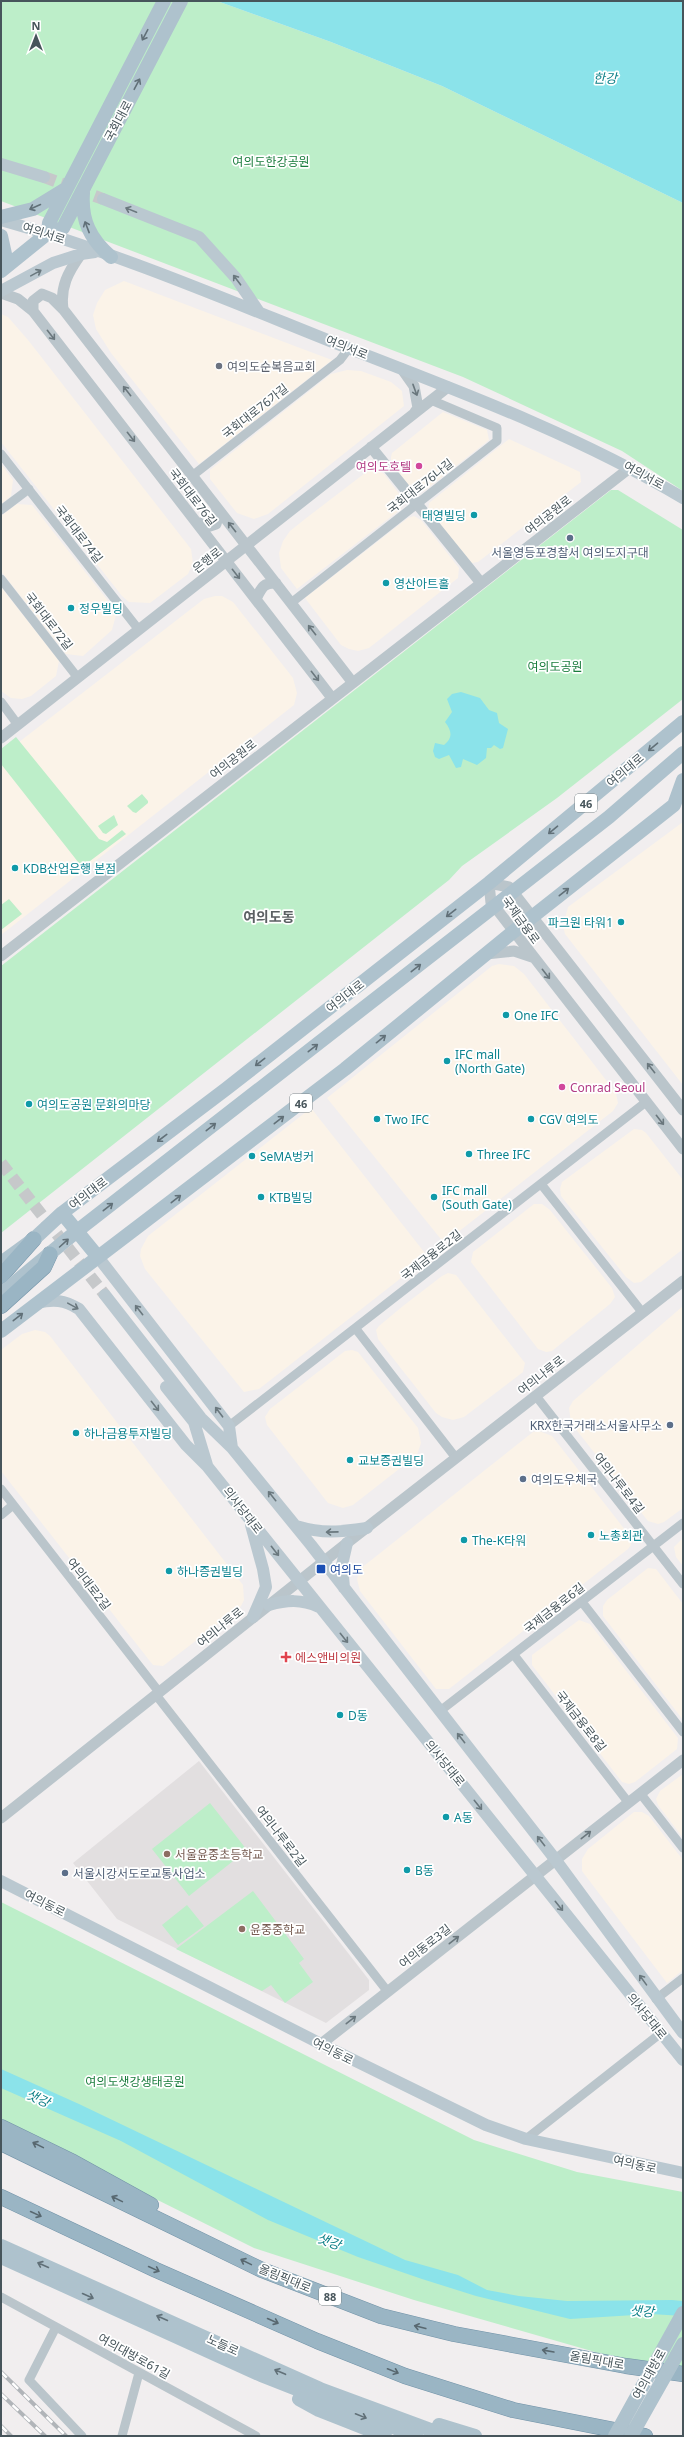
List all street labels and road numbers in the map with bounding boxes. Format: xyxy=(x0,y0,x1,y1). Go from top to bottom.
street label: 국회대로 xyxy=(100,98,136,144)
street label: 여의서로 xyxy=(20,218,68,248)
street label: 여의서로 xyxy=(323,331,371,363)
street label: 국회대로76가길 xyxy=(218,380,292,442)
street label: 국회대로76나길 xyxy=(383,455,457,517)
street label: 여의서로 xyxy=(621,457,667,493)
street label: 국회대로76길 xyxy=(165,465,221,529)
street label: 여의공원로 xyxy=(521,491,575,539)
street label: 국회대로74길 xyxy=(51,502,107,566)
street label: 은행로 xyxy=(189,543,225,577)
street label: 국회대로72길 xyxy=(21,589,77,653)
street label: 여의공원로 xyxy=(206,735,260,783)
street label: 여의대로 xyxy=(603,749,647,791)
road number: 46 xyxy=(575,794,597,812)
street label: 국제금융로 xyxy=(498,893,544,947)
street label: 여의대로 xyxy=(322,976,368,1016)
road number: 46 xyxy=(290,1094,312,1112)
street label: 여의대로 xyxy=(65,1173,111,1213)
street label: 국제금융로2길 xyxy=(397,1226,465,1284)
street label: 여의나루로 xyxy=(514,1351,568,1399)
street label: 여의나루로4길 xyxy=(590,1449,648,1517)
street label: 의사당대로 xyxy=(219,1483,267,1537)
street label: 여의대로2길 xyxy=(63,1554,115,1614)
street label: 국제금융로6길 xyxy=(520,1579,588,1637)
street label: 여의나루로 xyxy=(193,1603,247,1651)
street label: 국제금융로8길 xyxy=(552,1687,610,1755)
street label: 의사당대로 xyxy=(421,1736,469,1790)
street label: 여의나루로2길 xyxy=(252,1802,310,1870)
street label: 여의동로 xyxy=(21,1885,69,1921)
street label: 여의동로3길 xyxy=(395,1920,455,1972)
street label: 의사당대로 xyxy=(623,1989,671,2043)
street label: 여의동로 xyxy=(309,2033,357,2069)
street label: 여의동로 xyxy=(612,2151,658,2177)
street label: 올림픽대로 xyxy=(256,2260,314,2296)
road number: 88 xyxy=(319,2287,341,2305)
street label: 여의대방로61길 xyxy=(95,2329,173,2383)
street label: 노들로 xyxy=(204,2330,242,2360)
street label: 여의대방로 xyxy=(628,2346,670,2402)
street label: 올림픽대로 xyxy=(568,2347,626,2373)

